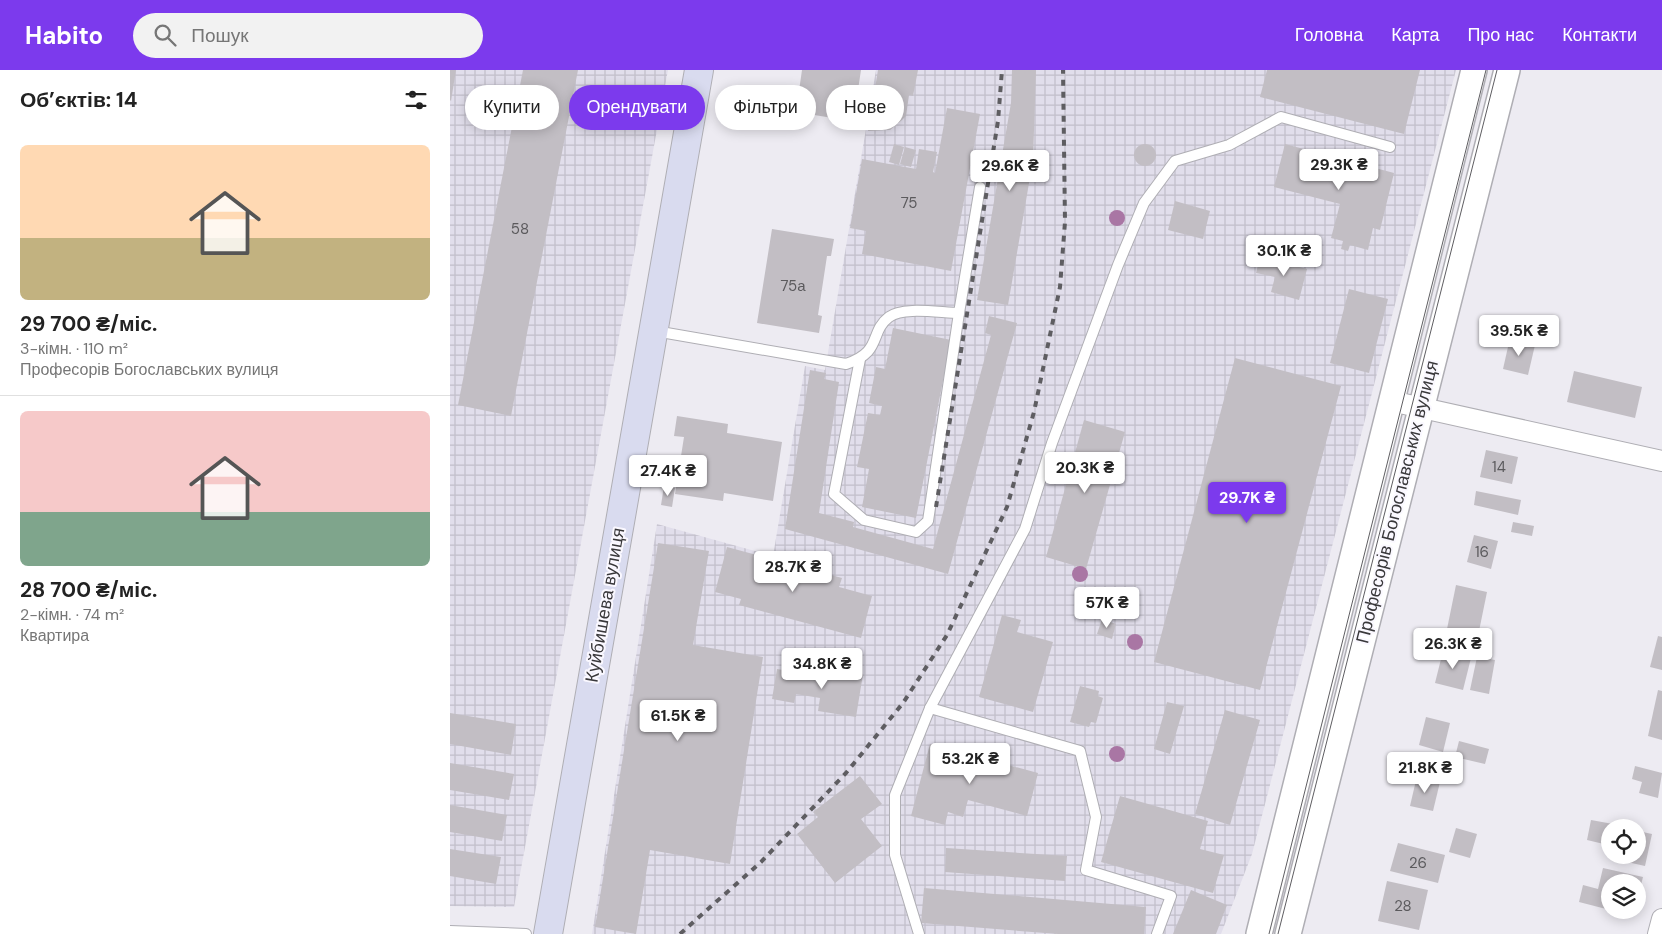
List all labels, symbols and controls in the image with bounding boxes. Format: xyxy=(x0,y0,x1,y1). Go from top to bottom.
search box xyxy=(133,13,483,58)
text: Habito xyxy=(25,20,103,51)
icon: search xyxy=(151,21,179,49)
text: Пошук xyxy=(191,23,249,48)
text: Головна xyxy=(1295,23,1363,47)
text: Карта xyxy=(1391,23,1439,47)
text: Про нас xyxy=(1467,23,1534,47)
text: Контакти xyxy=(1562,23,1637,47)
chip: Купити xyxy=(465,85,559,130)
chip: Орендувати xyxy=(569,85,705,130)
chip: Фільтри xyxy=(715,85,816,130)
chip: Нове xyxy=(826,85,904,130)
text: Об’єктів: 14 xyxy=(20,86,137,114)
icon: filters xyxy=(402,86,430,114)
pin: 29.3K ₴ xyxy=(1293,148,1385,191)
pin: 29.6K ₴ xyxy=(964,150,1056,192)
text: 29.3K ₴ xyxy=(1310,154,1368,175)
text: 29.6K ₴ xyxy=(981,155,1039,176)
icon: home xyxy=(180,178,270,268)
house number: 75 xyxy=(901,193,917,213)
house number: 58 xyxy=(511,219,529,239)
pin: 30.1K ₴ xyxy=(1238,234,1330,277)
text: 30.1K ₴ xyxy=(1257,240,1311,261)
house number: 75а xyxy=(780,276,806,296)
text: 29 700 ₴/міс. xyxy=(20,310,157,338)
pin: 39.5K ₴ xyxy=(1473,314,1565,357)
text: 39.5K ₴ xyxy=(1490,320,1548,341)
text: 3-кімн. · 110 m² xyxy=(20,338,128,359)
street label: Професорів Богославських вулиця xyxy=(1350,358,1444,646)
text: Професорів Богославських вулиця xyxy=(20,359,278,380)
icon: home xyxy=(180,443,270,533)
pin: 20.3K ₴ xyxy=(1039,452,1131,494)
pin: 27.4K ₴ xyxy=(622,454,714,497)
text: 20.3K ₴ xyxy=(1056,457,1114,478)
house number: 14 xyxy=(1492,457,1506,477)
text: 27.4K ₴ xyxy=(640,460,696,481)
pin: 29.7K ₴ xyxy=(1201,482,1293,524)
text: 29.7K ₴ xyxy=(1219,487,1275,508)
street label: Куйбишева вулиця xyxy=(580,526,630,684)
house number: 16 xyxy=(1475,542,1489,562)
pin: 28.7K ₴ xyxy=(747,550,839,593)
text: 28.7K ₴ xyxy=(765,556,821,577)
text: 28 700 ₴/міс. xyxy=(20,576,157,604)
pin: 57K ₴ xyxy=(1072,586,1142,629)
text: 57K ₴ xyxy=(1085,592,1129,613)
text: 2-кімн. · 74 m² xyxy=(20,604,124,625)
text: Квартира xyxy=(20,625,89,646)
pin: 26.3K ₴ xyxy=(1407,628,1499,670)
text: 26.3K ₴ xyxy=(1424,633,1482,654)
pin: 34.8K ₴ xyxy=(776,648,868,690)
text: 34.8K ₴ xyxy=(792,653,852,674)
pin: 61.5K ₴ xyxy=(632,700,724,742)
text: 61.5K ₴ xyxy=(651,705,705,726)
pin: 53.2K ₴ xyxy=(924,742,1016,785)
text: 53.2K ₴ xyxy=(941,748,999,769)
pin: 21.8K ₴ xyxy=(1379,752,1471,794)
text: 21.8K ₴ xyxy=(1398,757,1452,778)
map controls xyxy=(1601,819,1646,919)
button: locate xyxy=(1601,819,1646,864)
house number: 26 xyxy=(1409,853,1427,873)
button: layers xyxy=(1601,874,1646,919)
house number: 28 xyxy=(1394,896,1412,916)

